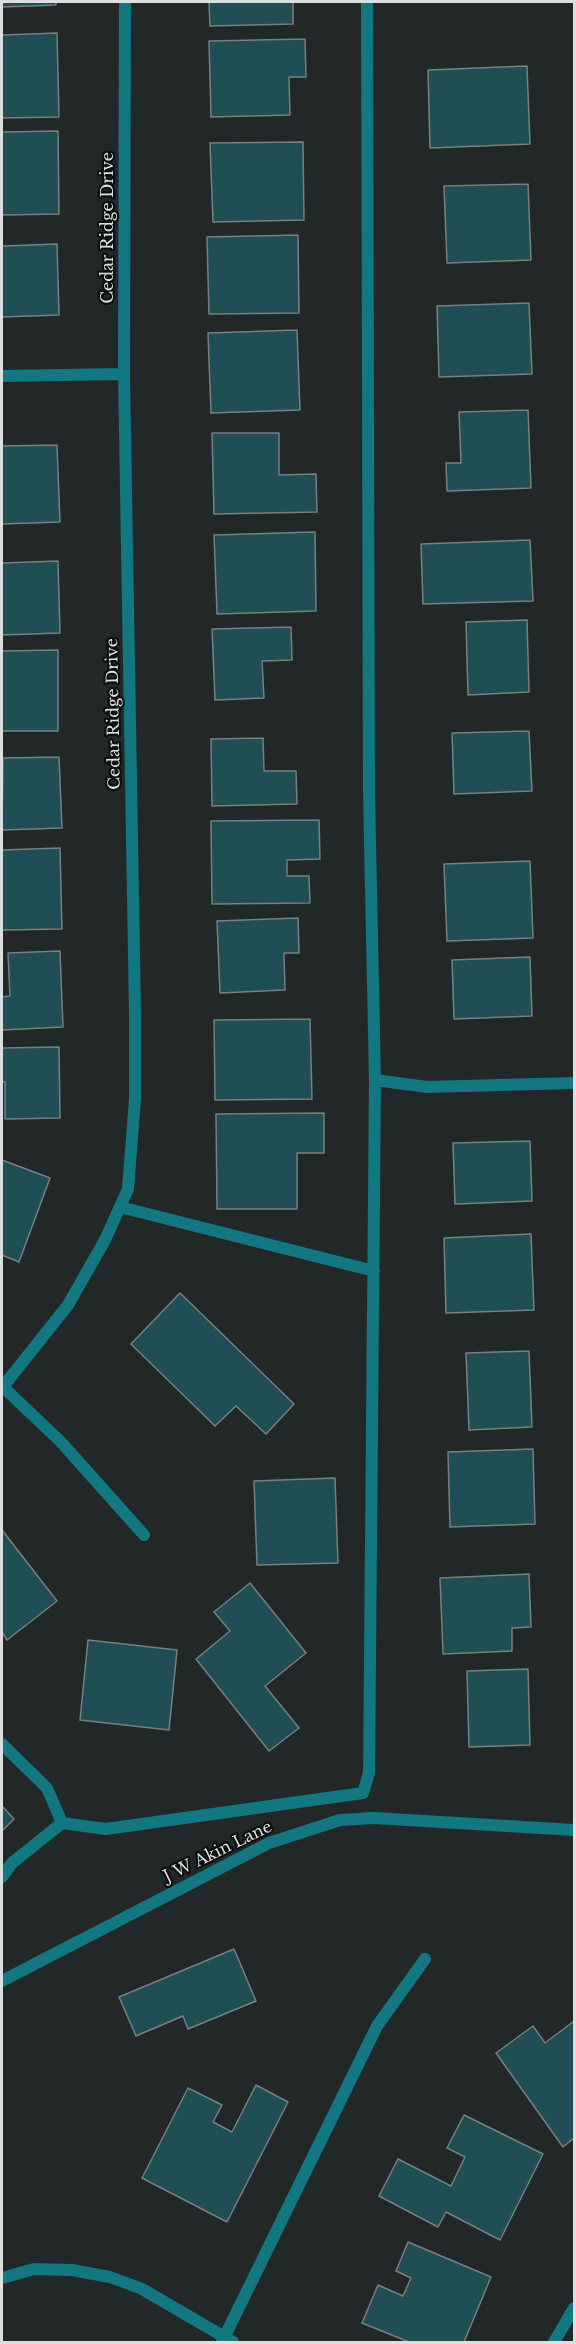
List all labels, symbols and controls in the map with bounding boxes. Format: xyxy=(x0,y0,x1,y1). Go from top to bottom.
street label: Cedar Ridge Drive xyxy=(98,152,118,304)
street label: Cedar Ridge Drive xyxy=(103,638,125,790)
street label: J W Akin Lane xyxy=(161,1817,275,1887)

